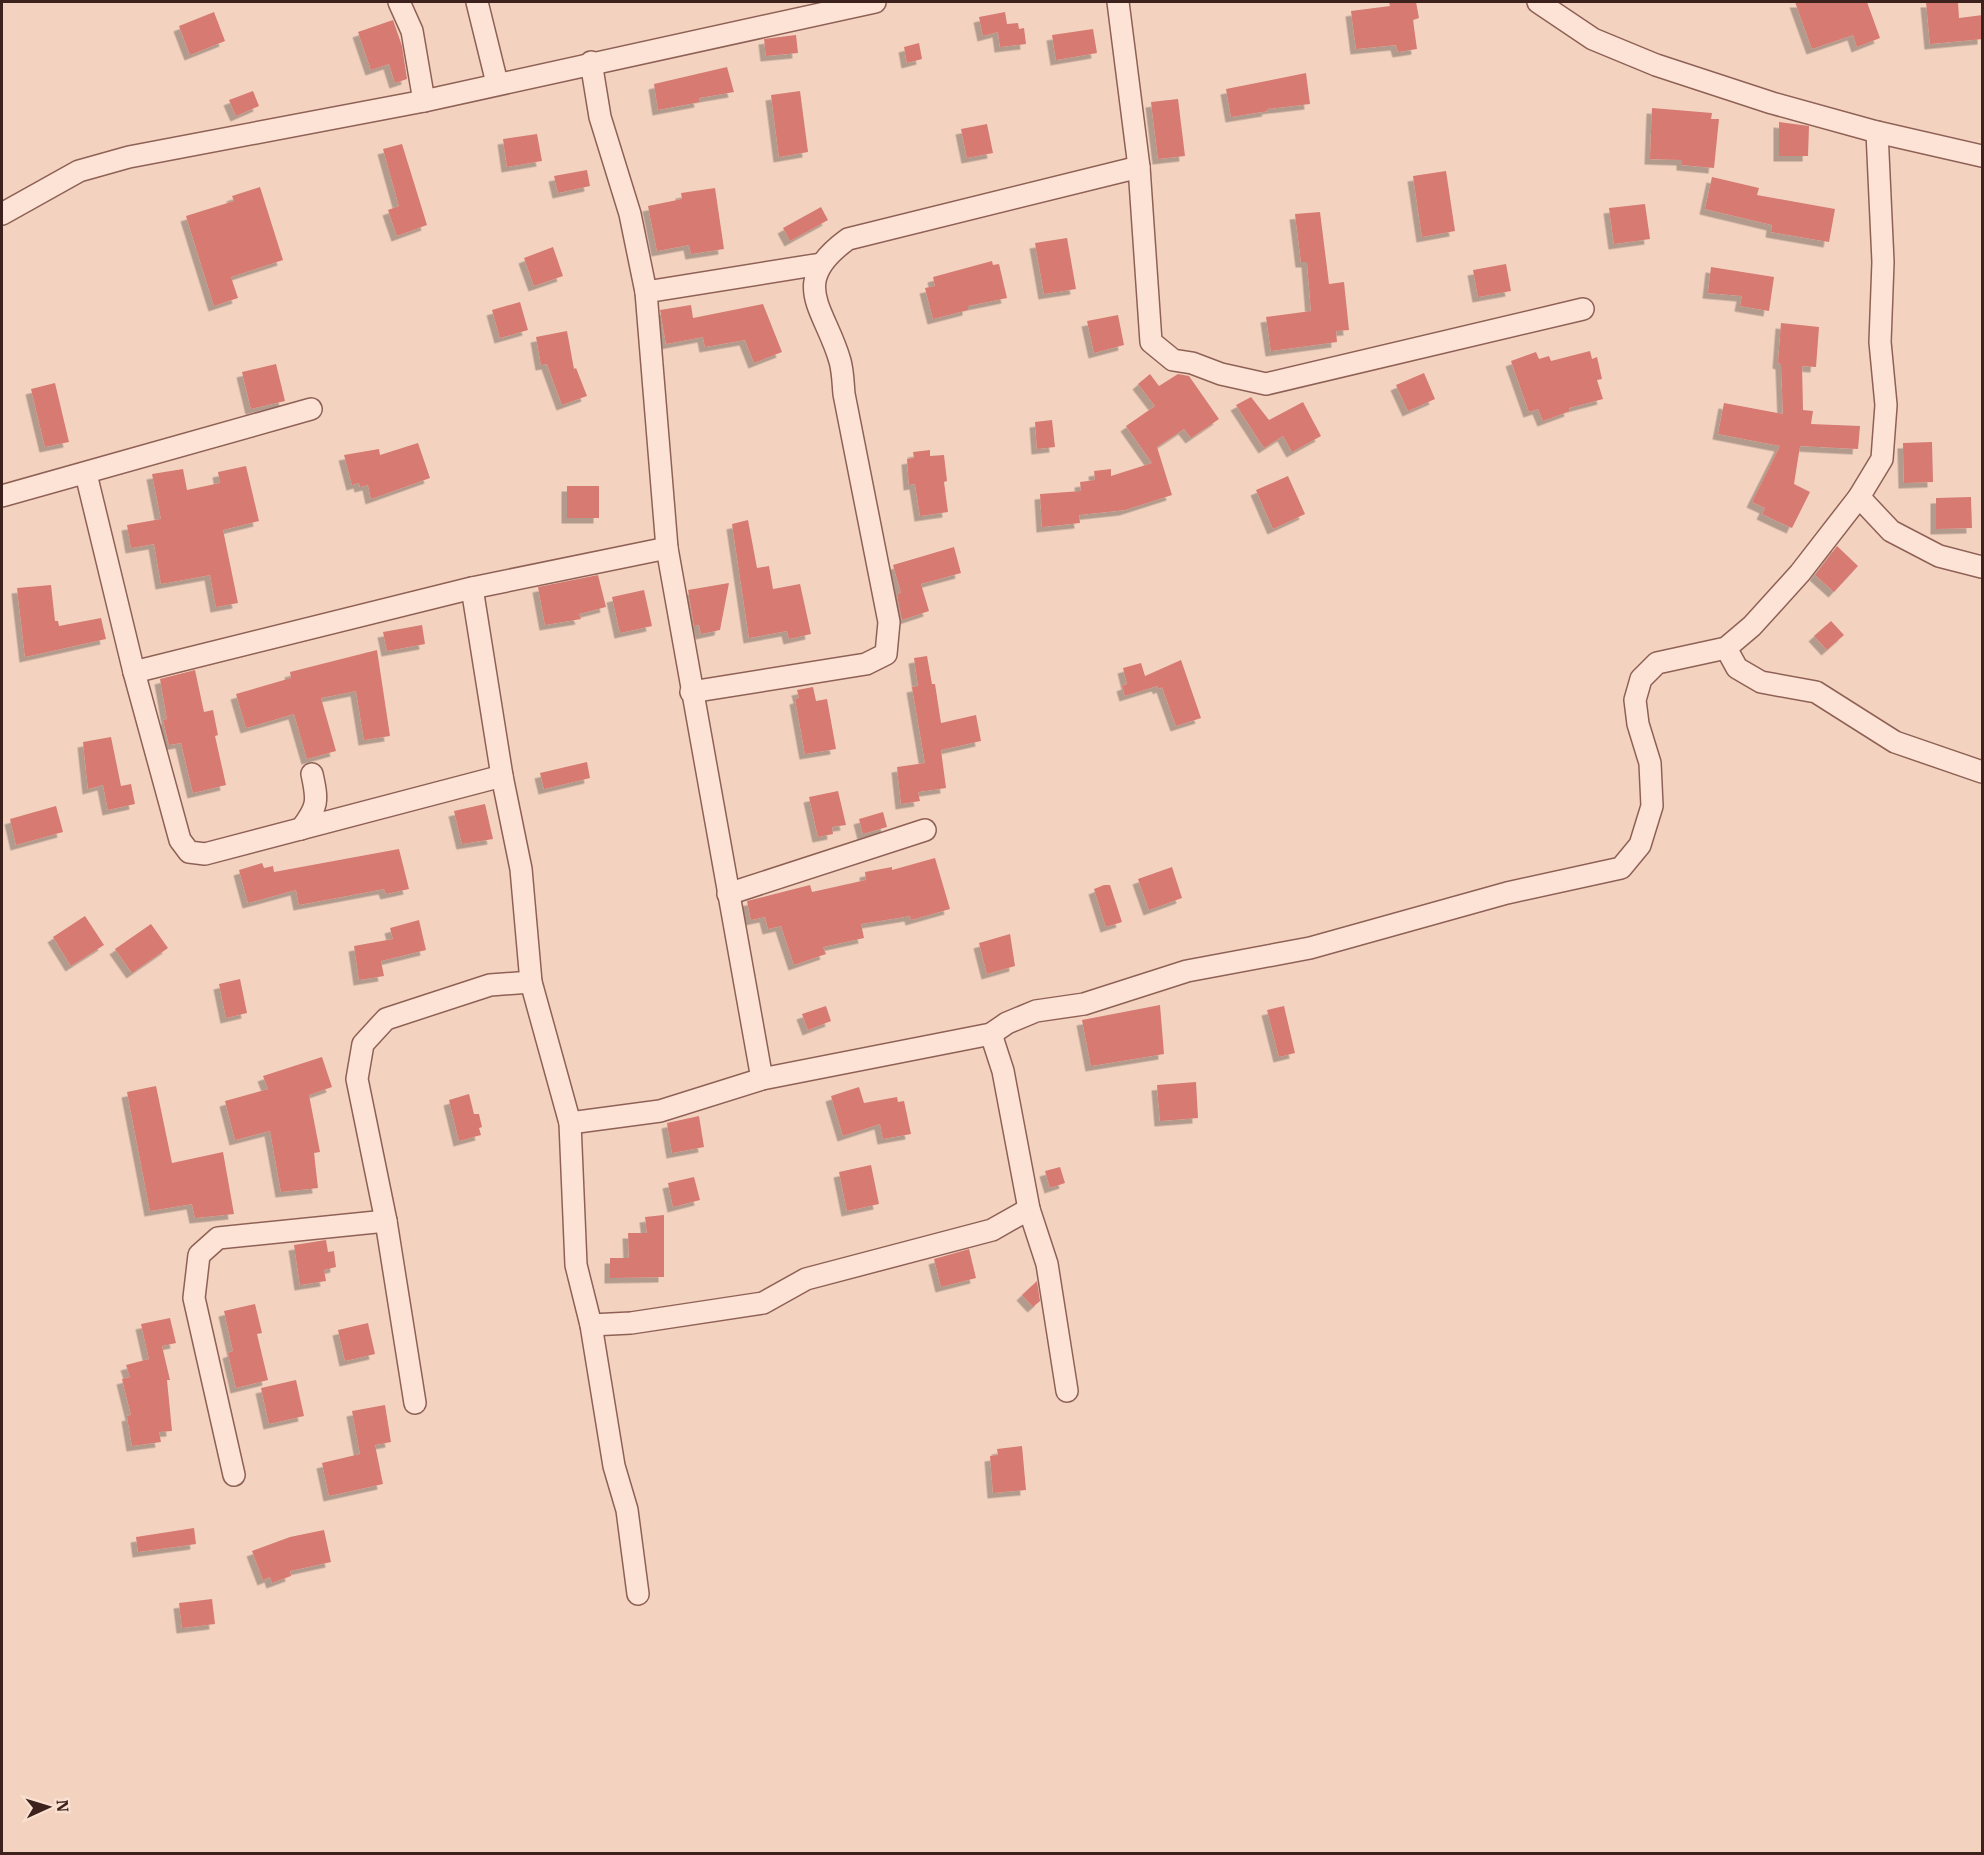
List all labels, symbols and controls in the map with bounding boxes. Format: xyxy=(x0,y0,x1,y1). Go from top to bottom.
north arrow xyxy=(18,1777,78,1837)
text: N xyxy=(53,1799,73,1813)

